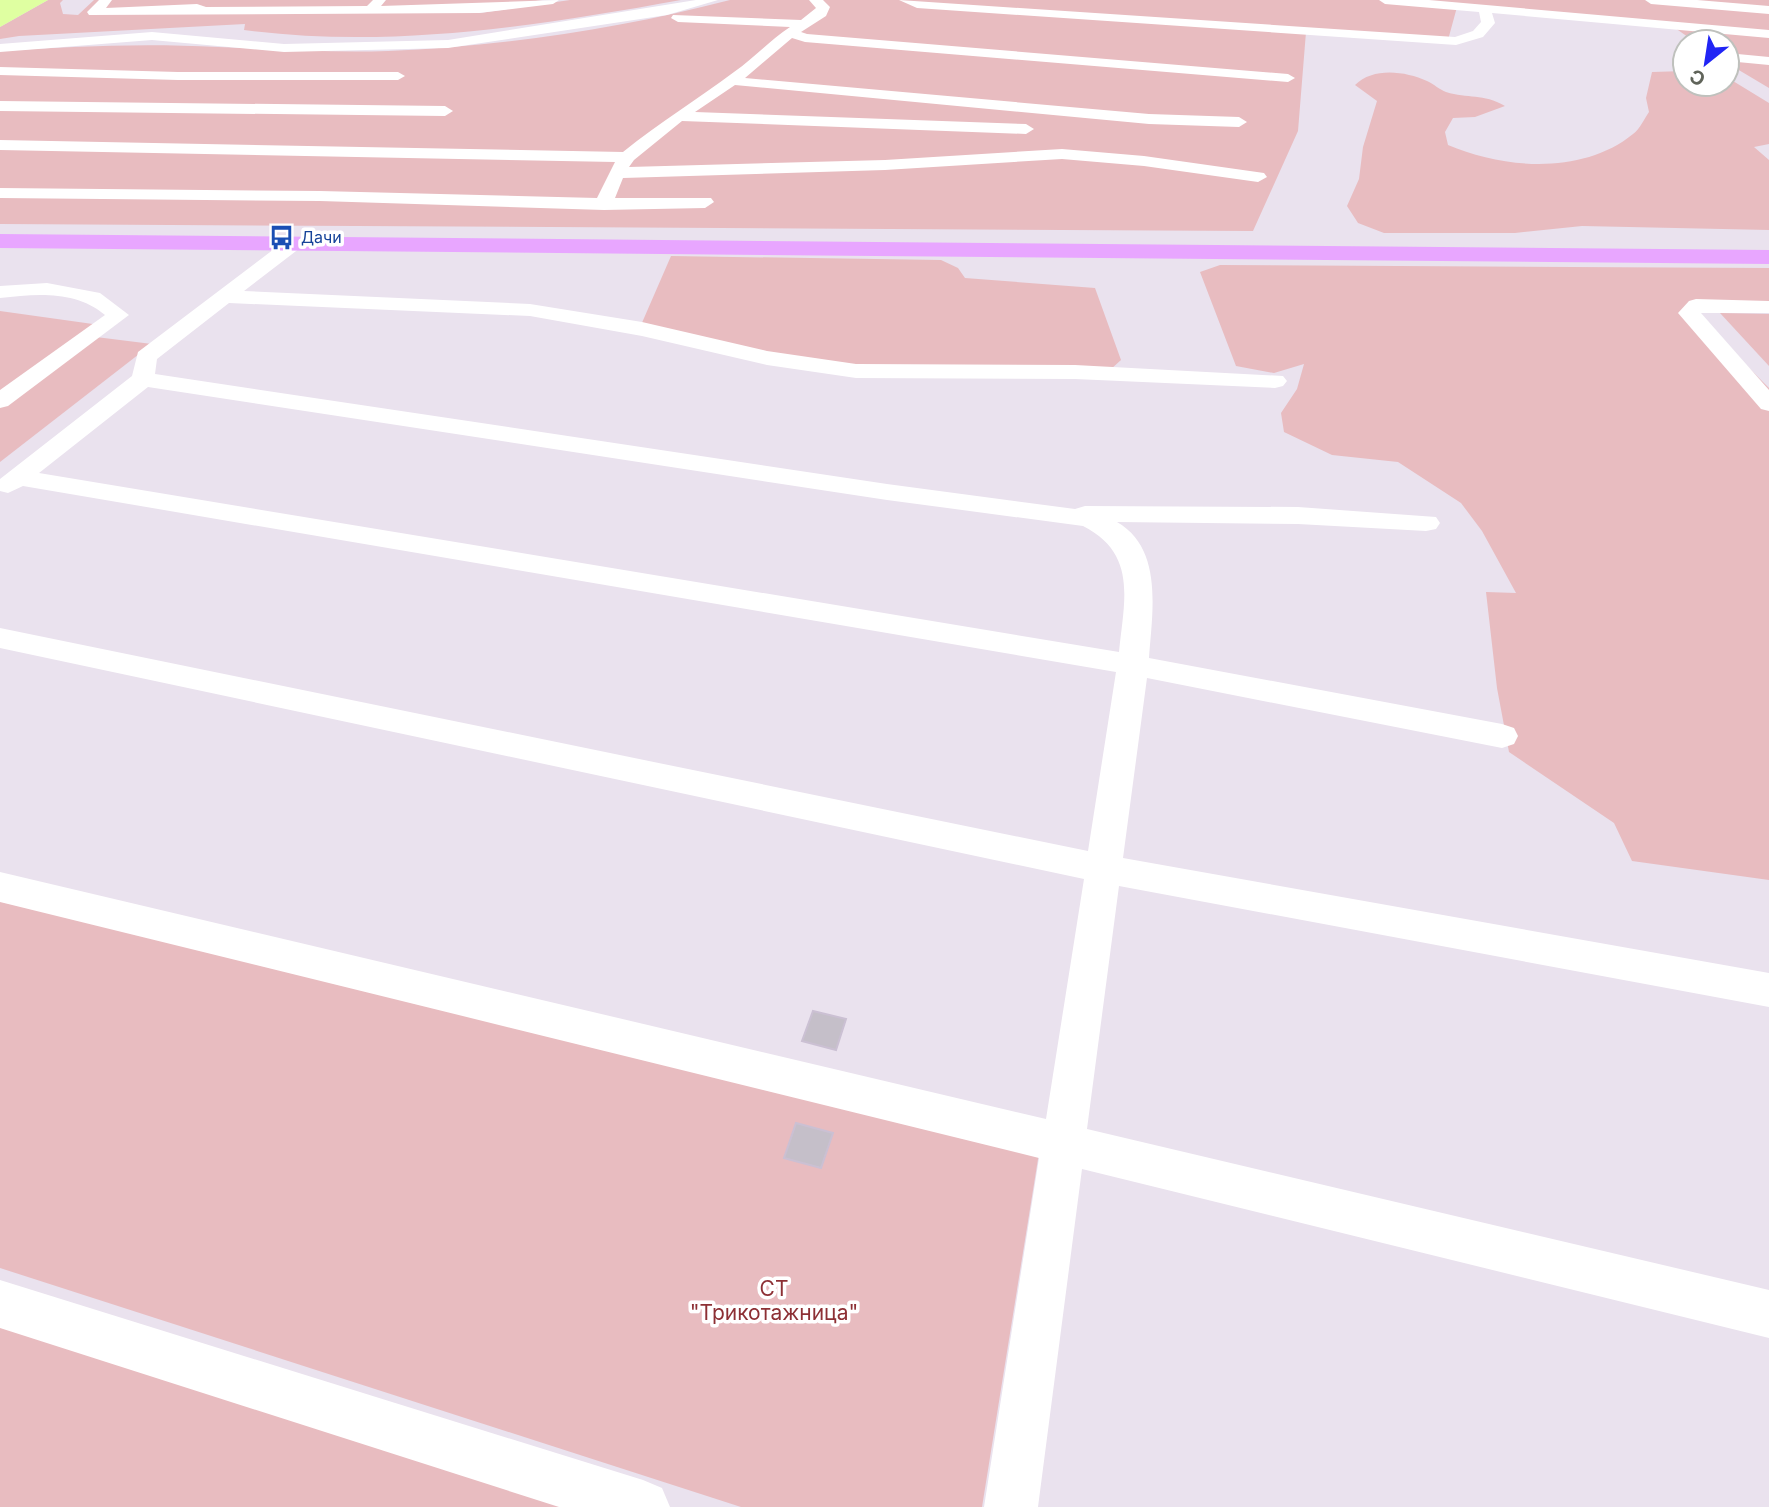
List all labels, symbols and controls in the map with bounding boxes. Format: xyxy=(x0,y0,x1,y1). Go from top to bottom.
north arrow xyxy=(1671,28,1741,98)
text: С xyxy=(1686,64,1710,91)
bus stop icon: Дачи xyxy=(267,223,295,251)
place label: Дачи xyxy=(301,227,342,247)
park label: СТ "Трикотажница" xyxy=(690,1276,858,1325)

